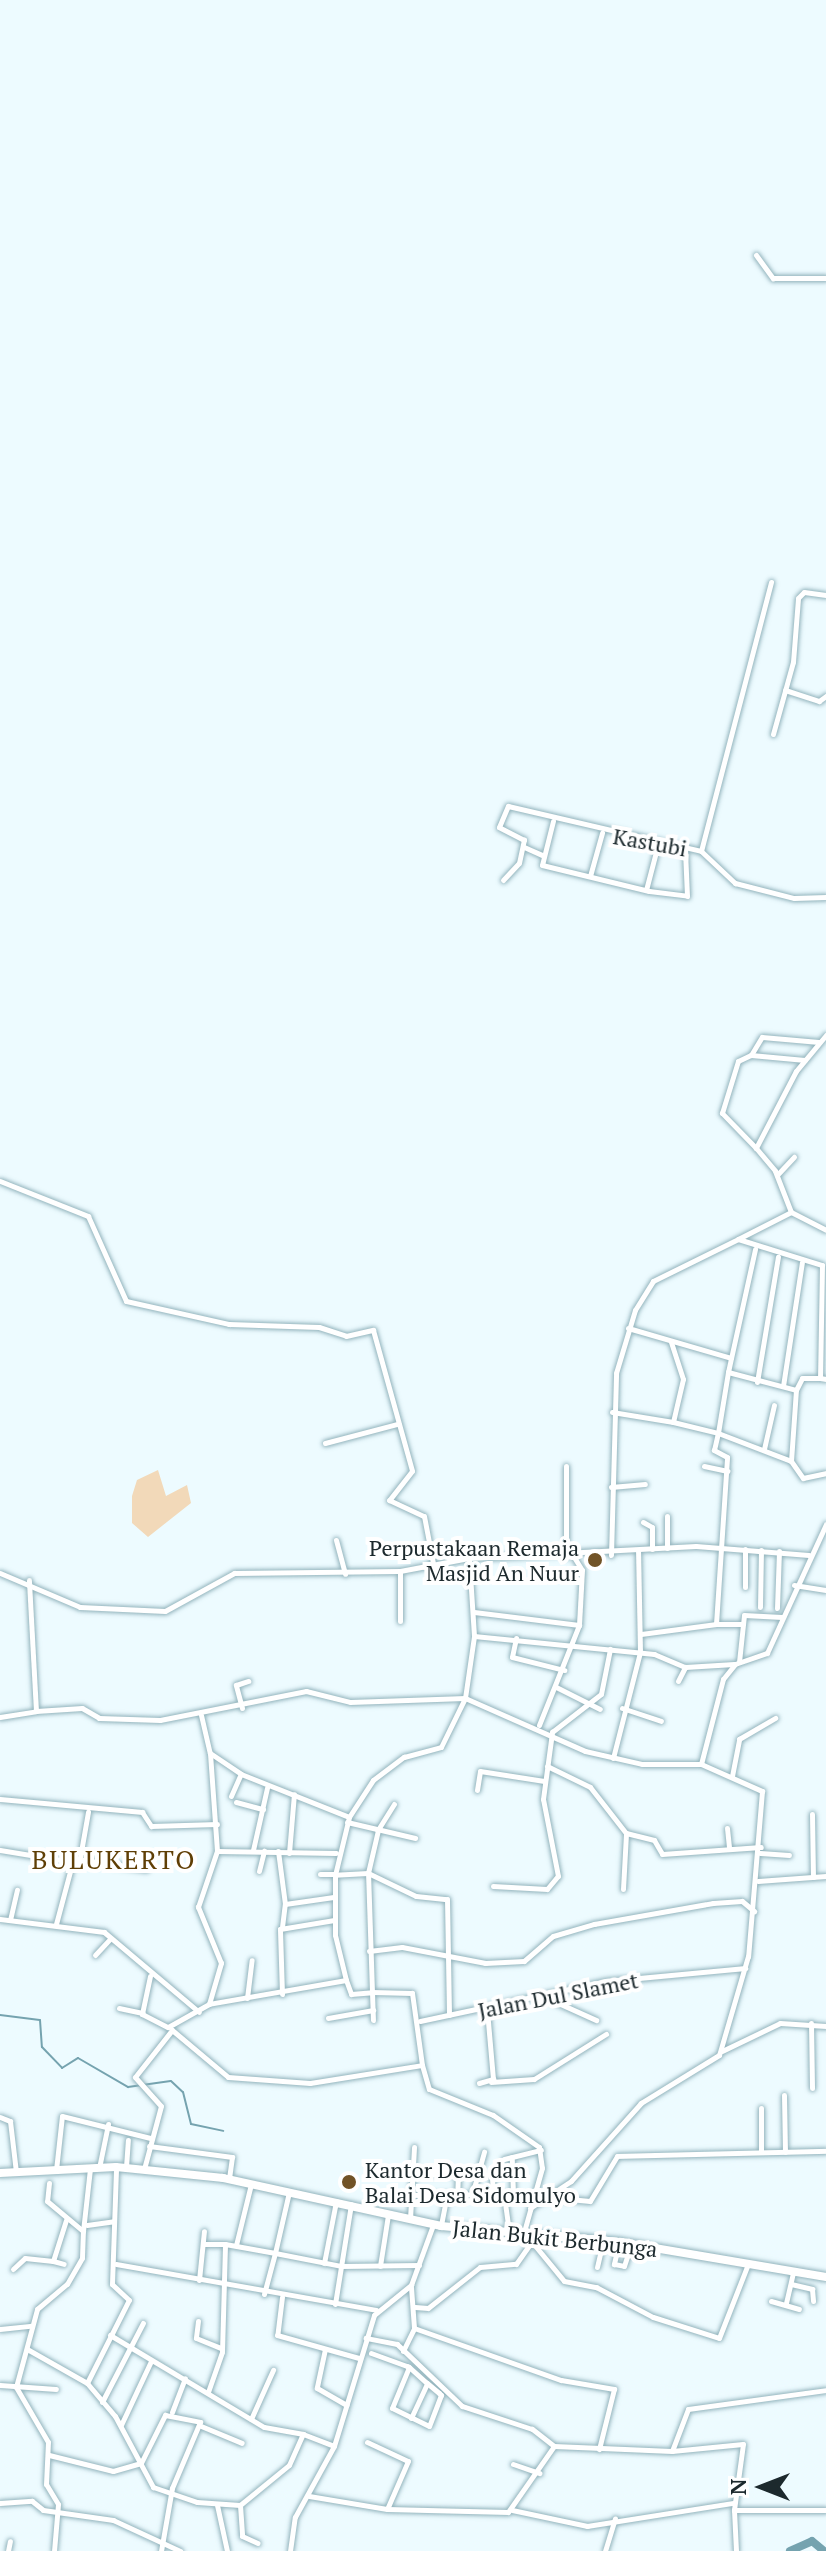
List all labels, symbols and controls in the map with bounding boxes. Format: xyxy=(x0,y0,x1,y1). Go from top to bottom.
street label: Kastubi xyxy=(611,823,689,861)
place label: Perpustakaan Remaja Masjid An Nuur xyxy=(369,1534,579,1586)
marker: Perpustakaan Remaja Masjid An Nuur xyxy=(586,1551,604,1569)
district label: BULUKERTO xyxy=(31,1844,197,1876)
street label: Jalan Dul Slamet xyxy=(476,1967,640,2023)
place label: Kantor Desa dan Balai Desa Sidomulyo xyxy=(365,2156,576,2208)
marker: Kantor Desa dan Balai Desa Sidomulyo xyxy=(340,2173,358,2191)
street label: Jalan Bukit Berbunga xyxy=(451,2214,659,2262)
north arrow xyxy=(722,2447,802,2527)
text: N xyxy=(723,2479,752,2495)

